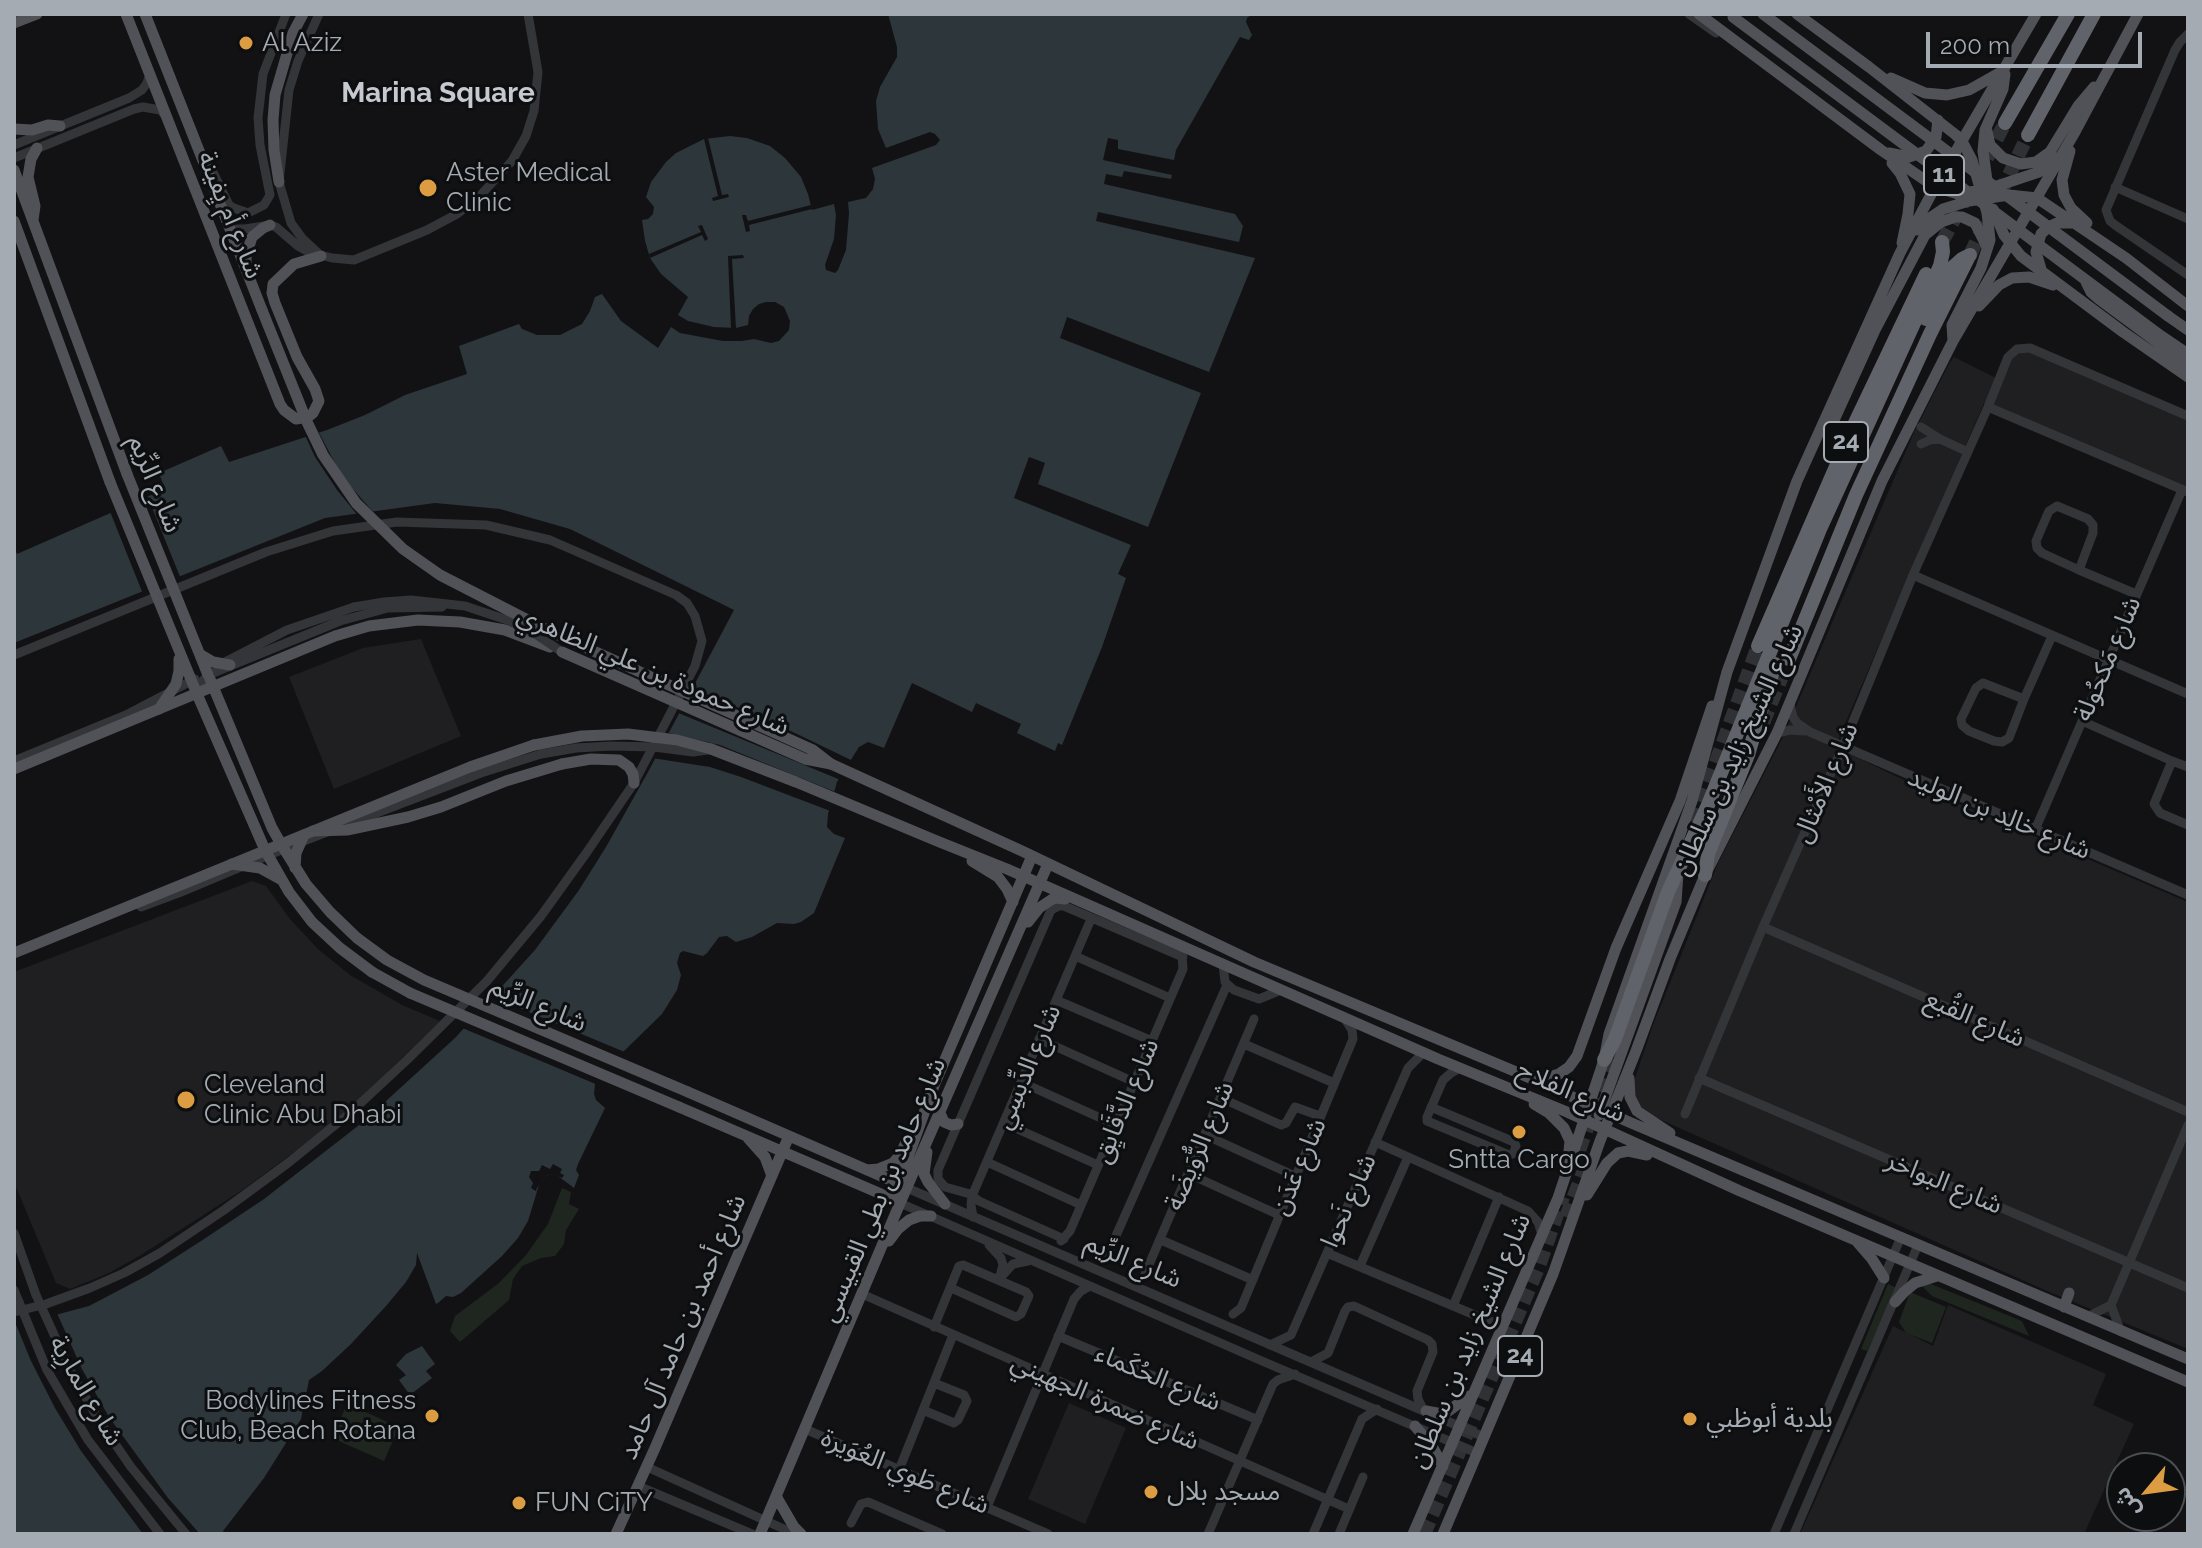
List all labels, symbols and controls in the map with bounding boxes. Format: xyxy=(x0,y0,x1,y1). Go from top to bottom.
scale bar xyxy=(1930,16,2146,66)
place label: Al Aziz xyxy=(262,27,342,59)
text: 200 m xyxy=(1940,31,2010,60)
marker: Al Aziz xyxy=(237,34,255,52)
district label: Marina Square xyxy=(341,77,535,111)
street label: شارع أم يِفينة xyxy=(190,147,270,283)
road number: 11 xyxy=(1924,155,1964,195)
place label: Aster Medical Clinic xyxy=(446,157,611,218)
marker: Aster Medical Clinic xyxy=(417,177,439,199)
road number: 24 xyxy=(1824,422,1868,462)
street label: شارع الرِّيم xyxy=(121,431,189,537)
street label: شارع مَكحُولة xyxy=(2068,592,2148,726)
street label: شارع حمودة بن علي الظاهري xyxy=(512,599,794,743)
street label: شارع الشيخ زايد بن سلطان xyxy=(1666,619,1810,881)
street label: شارع الأَمْثال xyxy=(1787,718,1865,848)
street label: شارع خالِد بن الوليد xyxy=(1903,761,2095,867)
street label: شارع الرِّيم xyxy=(485,971,591,1039)
street label: شارع القُبع xyxy=(1920,983,2030,1055)
street label: شارع الدِّبسِي xyxy=(988,1000,1068,1134)
street label: شارع الدَّقَايِق xyxy=(1086,1034,1166,1168)
street label: شارع حامد بن بطي القبيسي xyxy=(813,1053,953,1327)
street label: شارع الفلاح xyxy=(1512,1054,1630,1130)
place label: Cleveland Clinic Abu Dhabi xyxy=(204,1069,402,1130)
street label: شارع الرُّوَيضَة xyxy=(1159,1077,1241,1215)
marker: Cleveland Clinic Abu Dhabi xyxy=(175,1089,197,1111)
street label: شارع عَدَن xyxy=(1265,1114,1333,1220)
marker: Sntta Cargo xyxy=(1510,1123,1528,1141)
place label: Sntta Cargo xyxy=(1448,1144,1590,1176)
street label: شارع البواخر xyxy=(1881,1145,2007,1221)
street label: شارع نَحوا xyxy=(1315,1149,1383,1253)
street label: شارع أحمد بن حامد آل حامد xyxy=(613,1190,753,1464)
street label: شارع الشيخ زايد بن سلطان xyxy=(1402,1209,1538,1473)
street label: شارع الرِّيم xyxy=(1080,1227,1186,1295)
street label: شارع المارِية xyxy=(42,1330,130,1452)
road number: 24 xyxy=(1498,1336,1542,1376)
street label: شارع الحُكَماء xyxy=(1091,1338,1225,1418)
street label: شارع ضمرة الجهيني xyxy=(1006,1347,1204,1457)
place label: Bodylines Fitness Club, Beach Rotana xyxy=(180,1385,416,1446)
place label: بلدية أبوظبي xyxy=(1706,1403,1833,1435)
marker: Bodylines Fitness Club, Beach Rotana xyxy=(423,1407,441,1425)
marker: بلدية أبوظبي xyxy=(1681,1410,1699,1428)
street label: شارع طَوِي العُوَيرة xyxy=(816,1422,994,1522)
north arrow xyxy=(2106,1452,2186,1532)
place label: مسجد بلال xyxy=(1167,1476,1280,1508)
marker: مسجد بلال xyxy=(1142,1483,1160,1501)
text: ش xyxy=(2108,1483,2145,1522)
place label: FUN CiTY xyxy=(535,1487,653,1519)
marker: FUN CiTY xyxy=(510,1494,528,1512)

